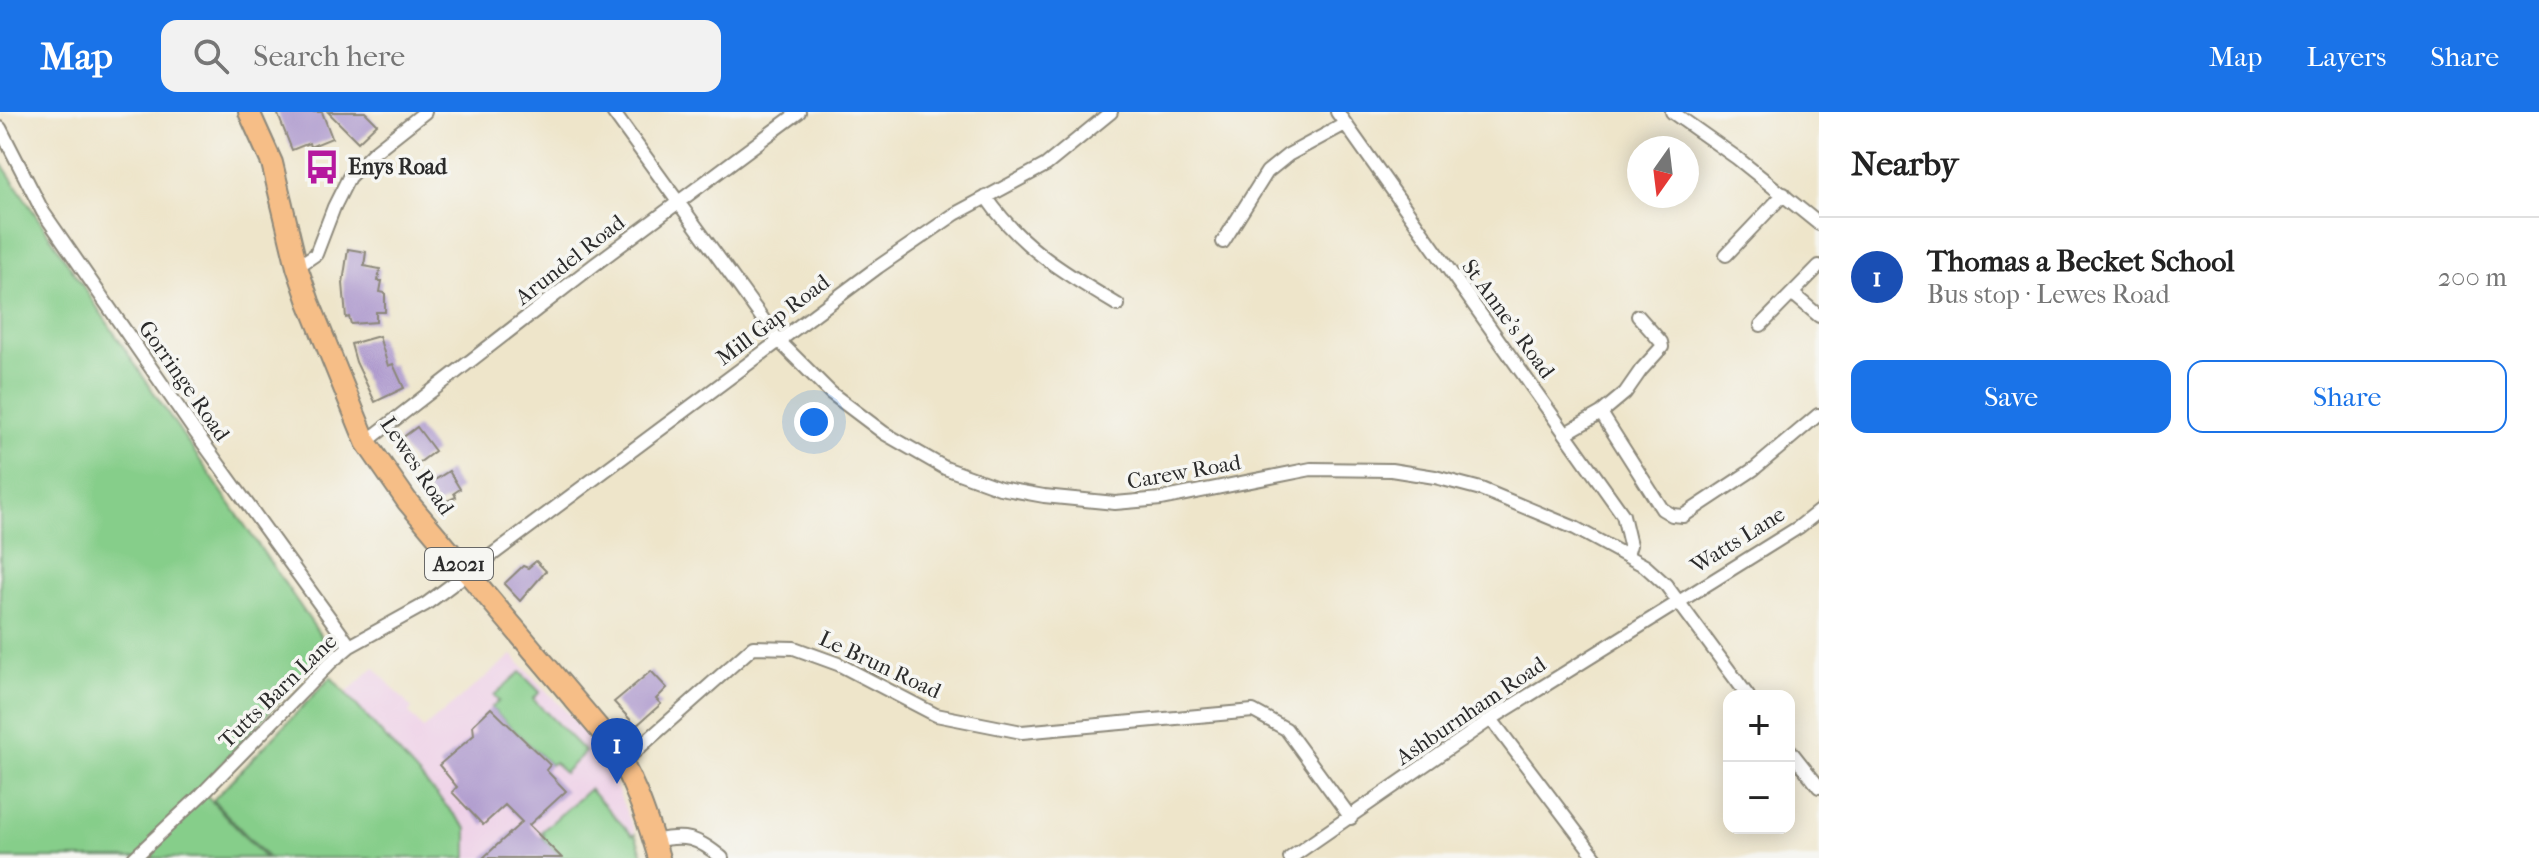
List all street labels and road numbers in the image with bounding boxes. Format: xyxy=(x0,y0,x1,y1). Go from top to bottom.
street label: Arundel Road xyxy=(509,209,631,311)
street label: St Anne's Road xyxy=(1456,254,1561,384)
street label: Mill Gap Road xyxy=(711,268,836,371)
street label: Gorringe Road xyxy=(133,316,236,447)
street label: Lewes Road xyxy=(375,412,460,521)
street label: Carew Road xyxy=(1125,449,1244,495)
street label: Watts Lane xyxy=(1685,501,1790,580)
road number: A2021 xyxy=(425,548,493,580)
street label: Le Brun Road xyxy=(815,625,946,705)
street label: Tutts Barn Lane xyxy=(214,628,342,754)
street label: Ashburnham Road xyxy=(1390,651,1552,771)

